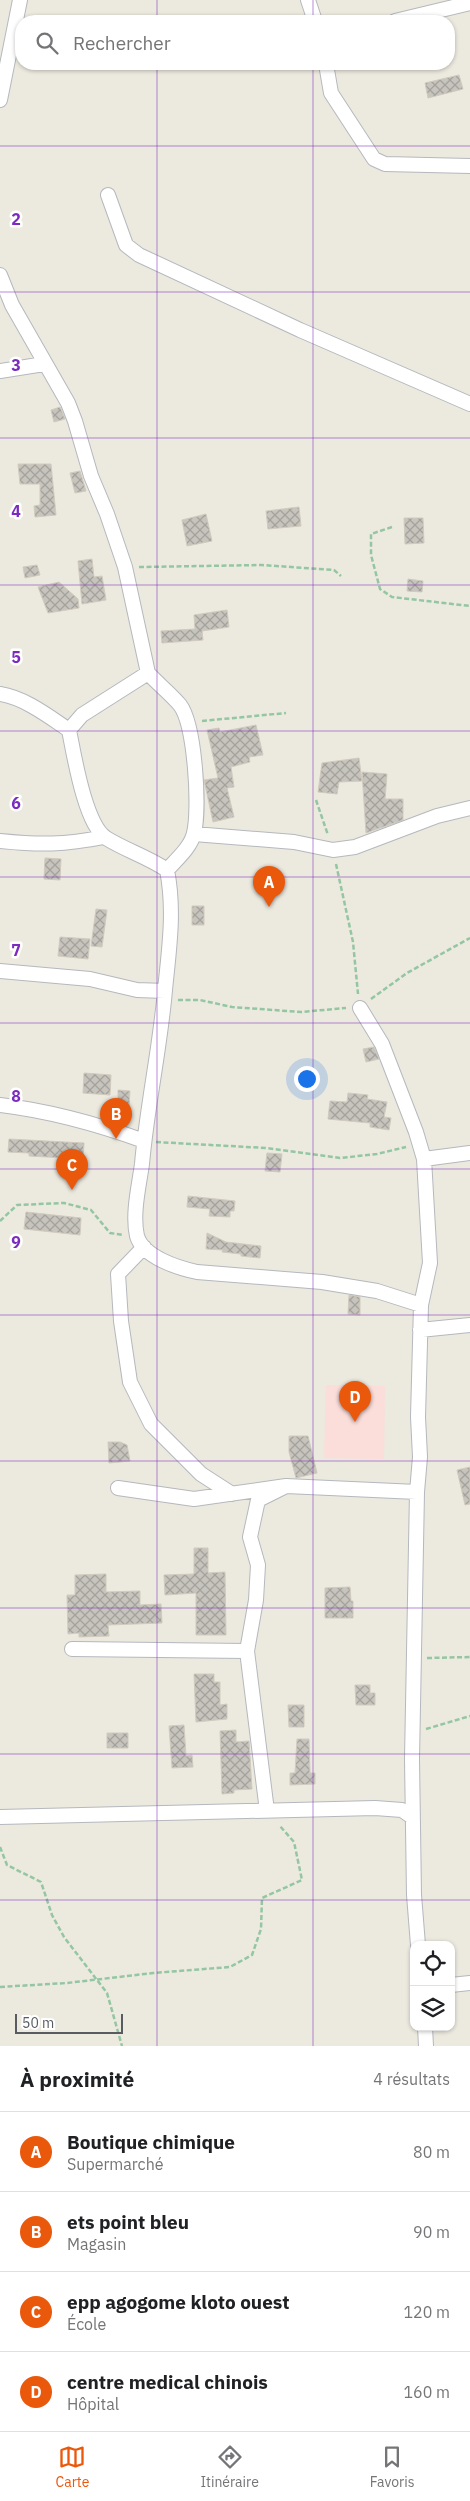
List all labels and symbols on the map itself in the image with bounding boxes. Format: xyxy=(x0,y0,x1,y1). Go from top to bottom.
text: 2 xyxy=(11,209,21,229)
text: 3 xyxy=(11,355,21,375)
text: 4 xyxy=(11,501,21,521)
text: 5 xyxy=(11,647,21,667)
text: 6 xyxy=(11,793,21,813)
pin: A xyxy=(253,866,285,907)
text: 7 xyxy=(11,940,21,960)
your location xyxy=(294,1066,320,1092)
text: 8 xyxy=(11,1086,21,1106)
pin: B xyxy=(100,1098,132,1139)
pin: C xyxy=(56,1149,88,1190)
text: 9 xyxy=(11,1232,21,1252)
pin: D xyxy=(339,1381,371,1422)
scale bar xyxy=(15,2011,122,2034)

